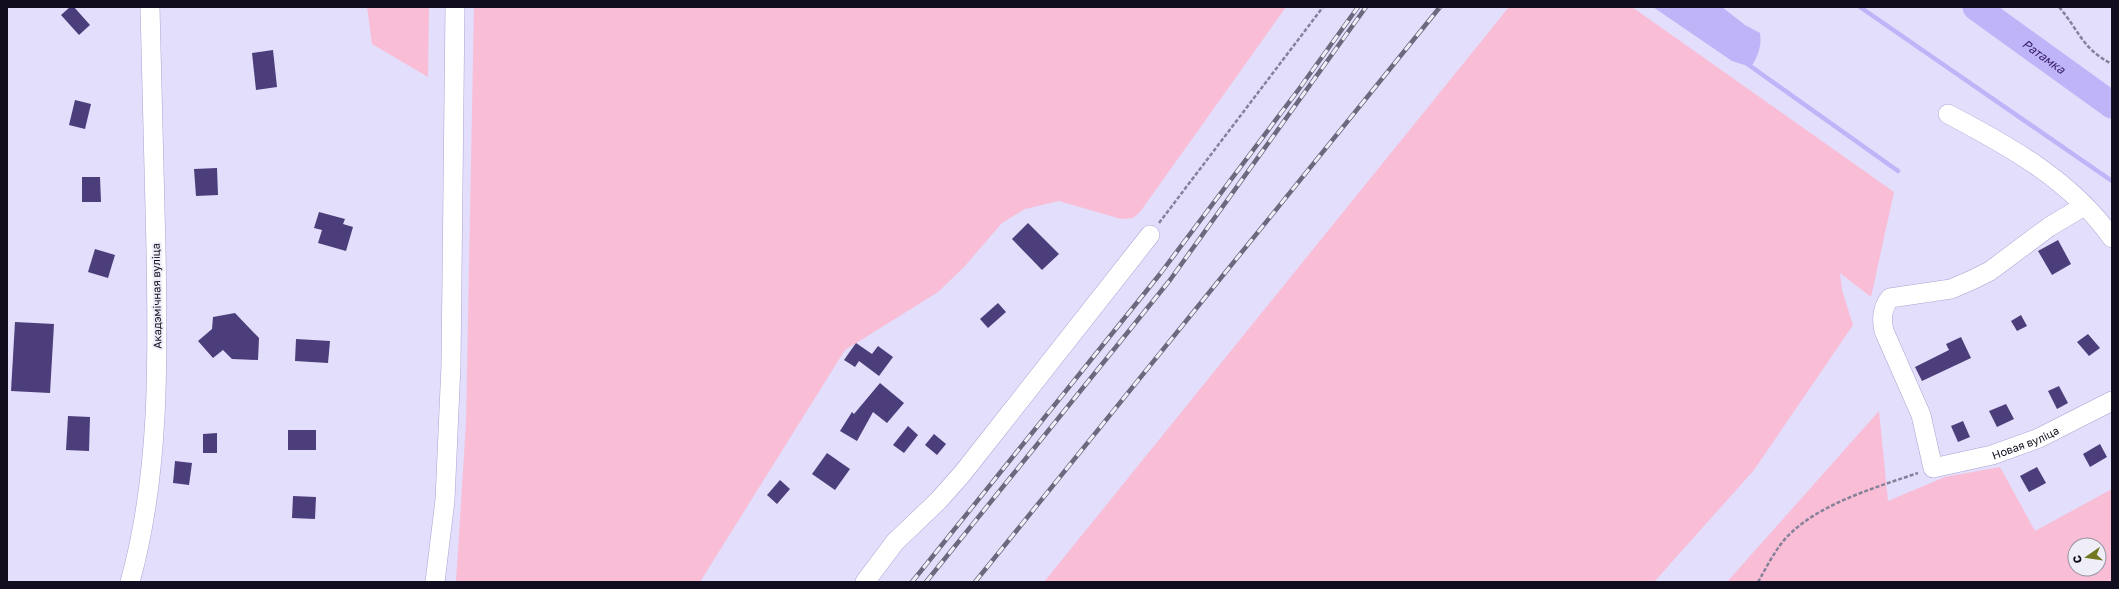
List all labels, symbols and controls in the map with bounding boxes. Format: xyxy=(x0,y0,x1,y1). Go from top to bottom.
water label: Ратамка xyxy=(2020,36,2069,77)
street label: Акадэмічная вуліца xyxy=(149,243,163,349)
street label: Новая вуліца xyxy=(1990,423,2061,461)
north arrow xyxy=(2067,537,2107,577)
text: С xyxy=(2070,554,2084,565)

